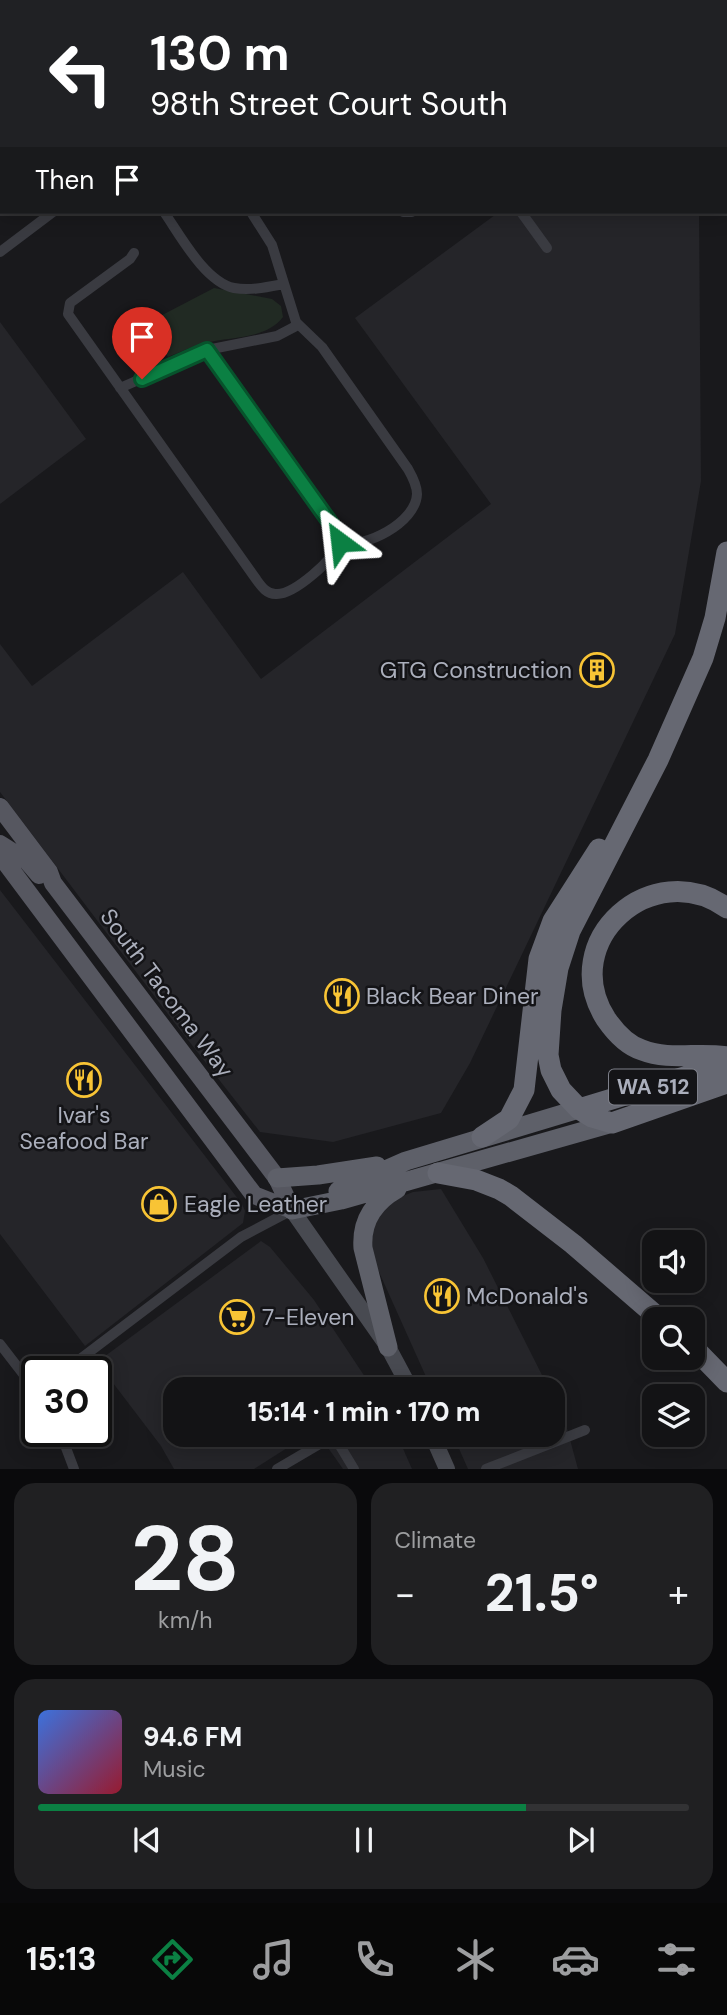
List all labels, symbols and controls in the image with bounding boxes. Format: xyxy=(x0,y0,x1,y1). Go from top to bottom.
text: 130 m xyxy=(150,21,290,85)
icon: left xyxy=(35,28,126,119)
text: 98th Street Court South xyxy=(150,83,508,125)
icon: arrive xyxy=(108,161,146,199)
text: Then xyxy=(35,163,94,197)
pin xyxy=(112,307,172,379)
icon: arrive xyxy=(123,318,161,356)
position arrow xyxy=(303,505,377,579)
building icon: GTG Construction xyxy=(578,651,616,689)
place label: GTG Construction xyxy=(380,655,572,685)
street label: South Tacoma Way xyxy=(94,902,241,1084)
restaurant icon: Black Bear Diner xyxy=(323,977,361,1015)
place label: Black Bear Diner xyxy=(366,981,539,1011)
restaurant icon: Ivar's Seafood Bar xyxy=(65,1061,103,1099)
road number: WA 512 xyxy=(609,1070,697,1104)
place label: Ivar's Seafood Bar xyxy=(20,1100,148,1156)
shop icon: Eagle Leather xyxy=(140,1185,178,1223)
place label: Eagle Leather xyxy=(184,1189,327,1219)
map controls xyxy=(642,1230,705,1447)
button: sound xyxy=(642,1230,705,1293)
restaurant icon: McDonald's xyxy=(423,1277,461,1315)
place label: McDonald's xyxy=(466,1281,588,1311)
supermarket icon: 7-Eleven xyxy=(218,1298,256,1336)
place label: 7-Eleven xyxy=(262,1302,354,1332)
button: search xyxy=(642,1307,705,1370)
speed limit sign: 30 xyxy=(21,1356,112,1447)
button: layers xyxy=(642,1384,705,1447)
text: 15:14 · 1 min · 170 m xyxy=(248,1395,480,1429)
text: 28 xyxy=(131,1500,240,1618)
text: Climate xyxy=(395,1525,476,1555)
text: 21.5° xyxy=(485,1559,599,1627)
text: − xyxy=(395,1569,415,1619)
text: + xyxy=(668,1569,689,1619)
text: km/h xyxy=(158,1605,212,1635)
text: 94.6 FM xyxy=(143,1720,242,1754)
text: Music xyxy=(143,1754,206,1784)
icon: previous xyxy=(128,1821,166,1859)
icon: pause xyxy=(345,1821,383,1859)
icon: next xyxy=(562,1821,600,1859)
icon: directions xyxy=(148,1935,197,1984)
icon: music xyxy=(249,1935,298,1984)
icon: phone xyxy=(350,1935,399,1984)
icon: climate xyxy=(451,1935,500,1984)
icon: car xyxy=(551,1935,600,1984)
icon: filters xyxy=(652,1935,701,1984)
text: 15:13 xyxy=(26,1938,97,1980)

